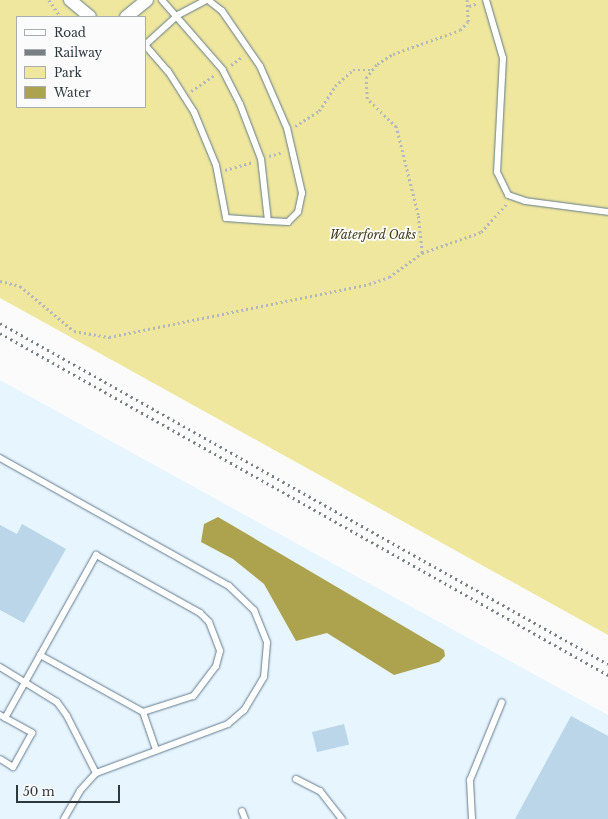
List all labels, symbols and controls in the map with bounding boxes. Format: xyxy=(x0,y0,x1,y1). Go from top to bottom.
legend xyxy=(16,16,146,108)
text: Road xyxy=(54,25,86,40)
text: Railway xyxy=(54,45,102,60)
text: Park xyxy=(54,65,82,80)
text: Water xyxy=(54,85,91,100)
park label: Waterford Oaks xyxy=(330,228,416,242)
scale bar xyxy=(18,777,122,803)
text: 50 m xyxy=(23,784,55,799)

